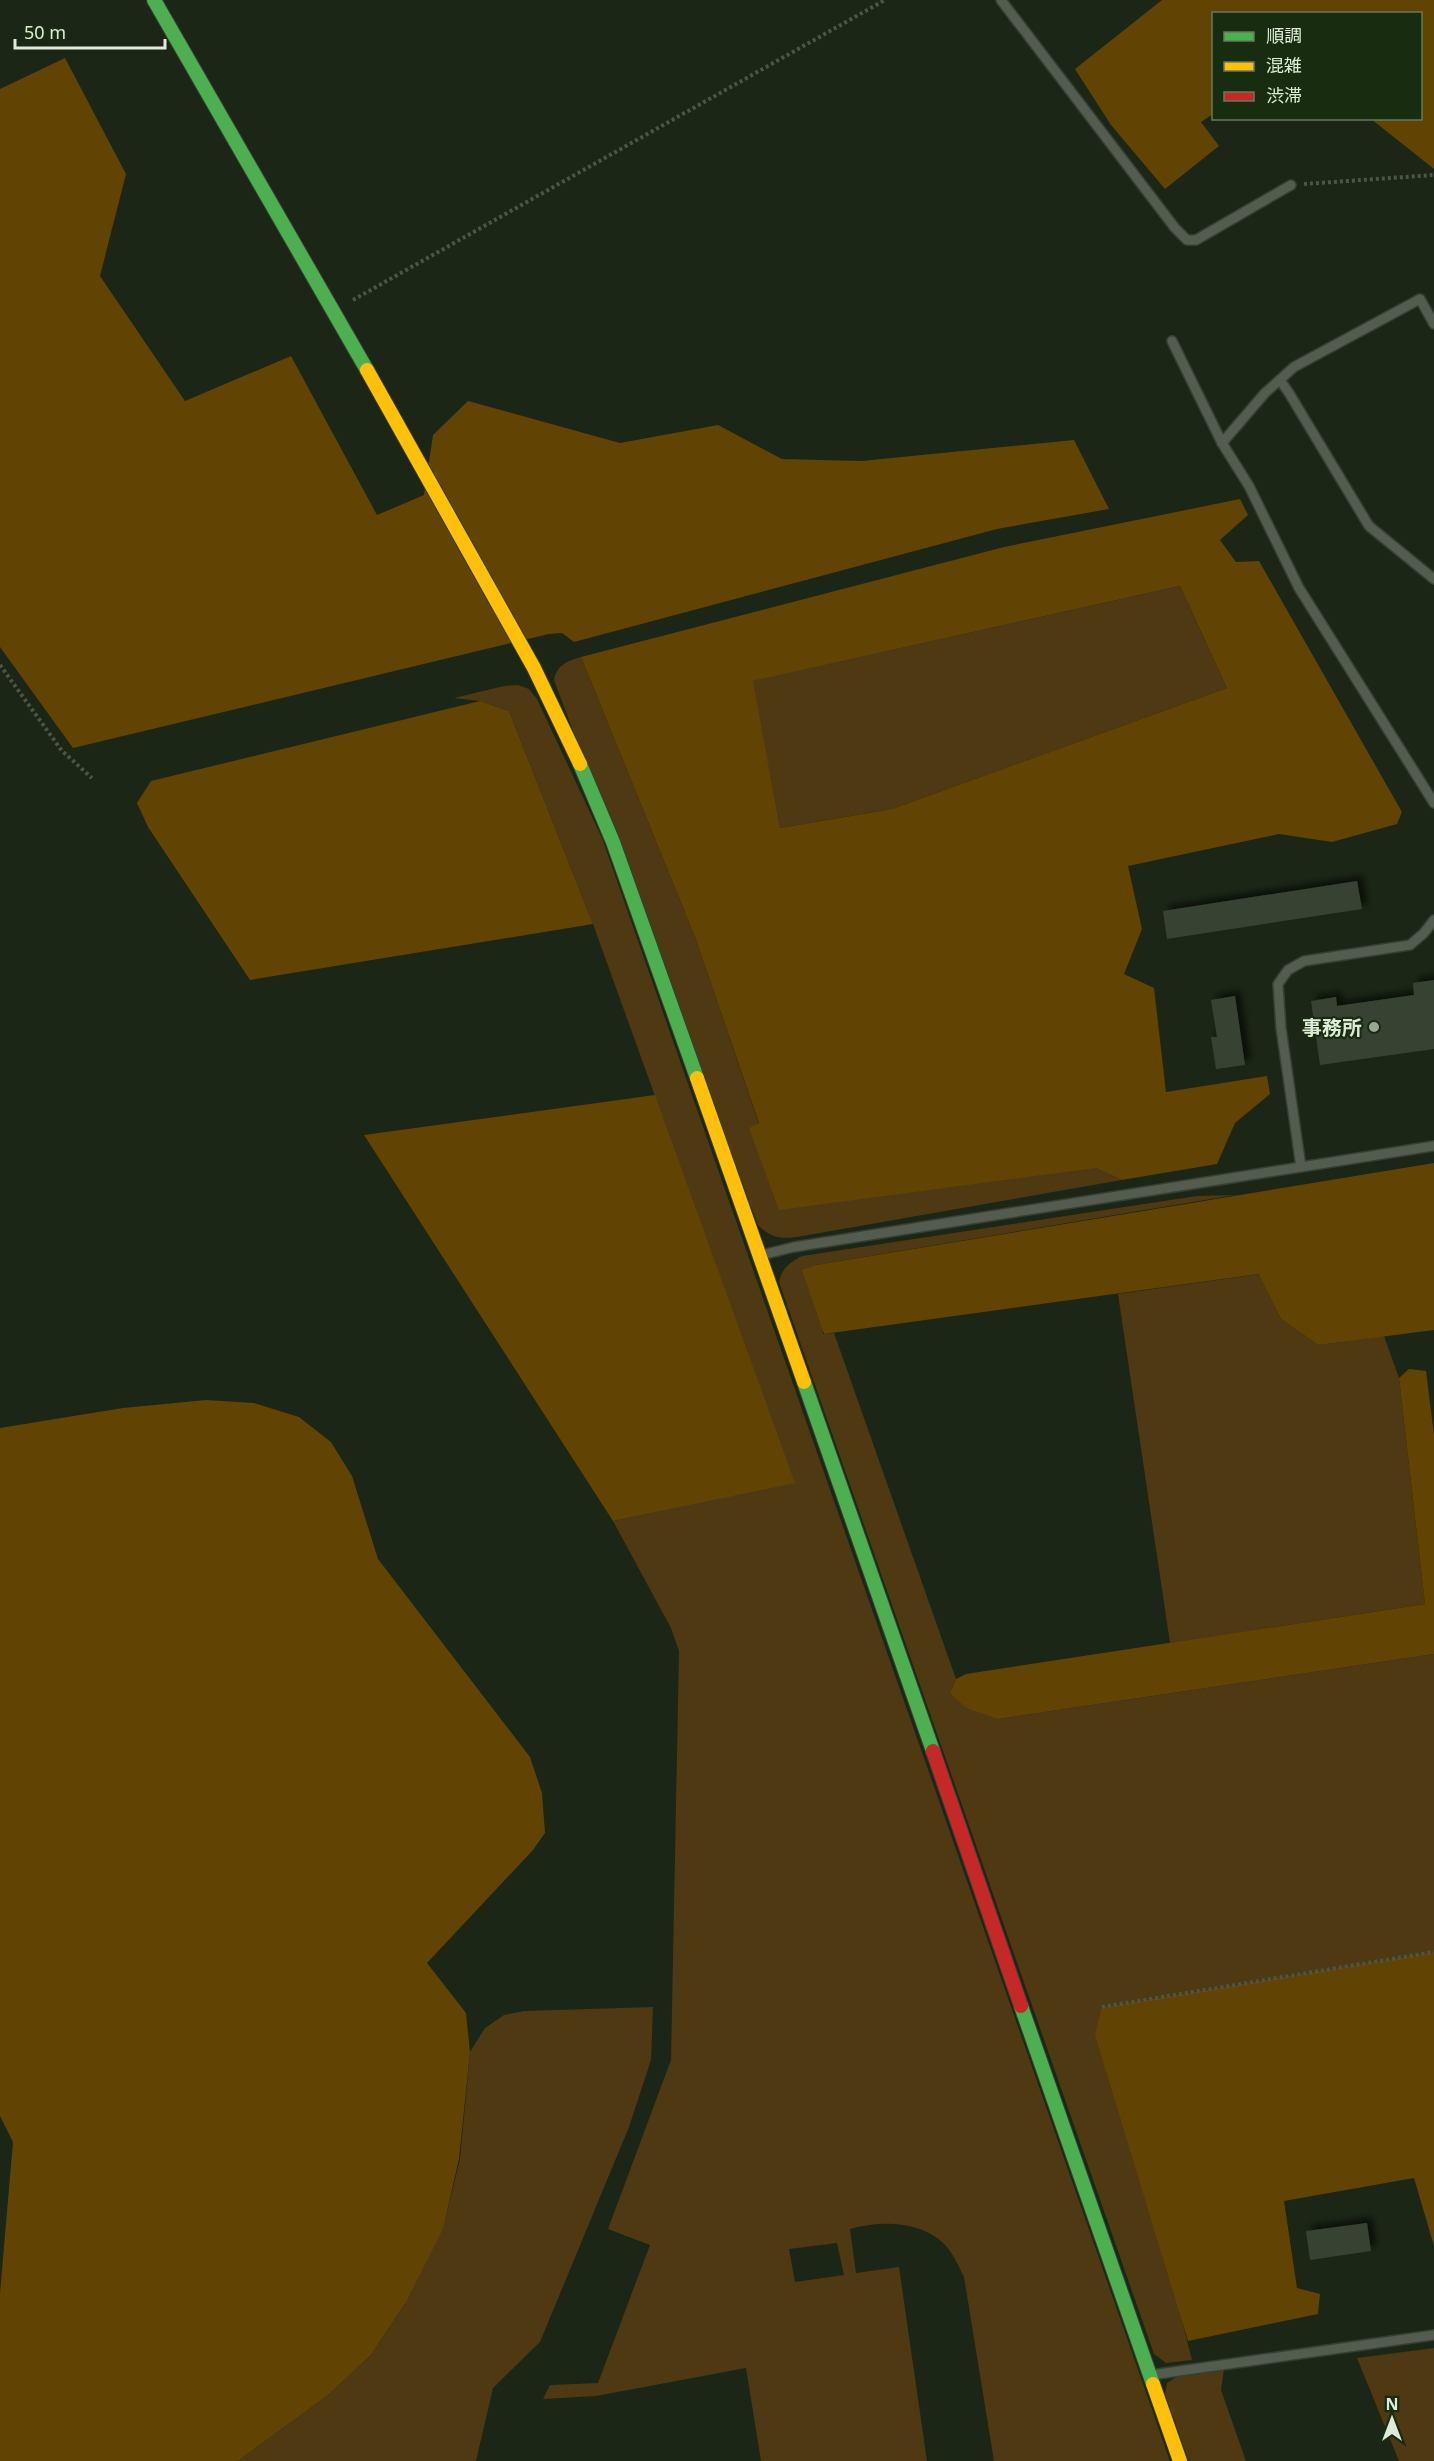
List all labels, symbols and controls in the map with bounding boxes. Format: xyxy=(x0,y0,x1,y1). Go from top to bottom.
scale bar xyxy=(15,12,165,50)
legend xyxy=(1212,12,1422,120)
text: 50 m xyxy=(24,20,66,44)
text: 順調 xyxy=(1266,23,1302,47)
text: 混雑 xyxy=(1266,53,1302,77)
text: 渋滞 xyxy=(1266,83,1302,107)
place label: 事務所 xyxy=(1302,1014,1362,1041)
marker: 事務所 xyxy=(1367,1020,1381,1034)
north arrow xyxy=(1362,2389,1422,2449)
text: N xyxy=(1385,2393,1399,2415)

